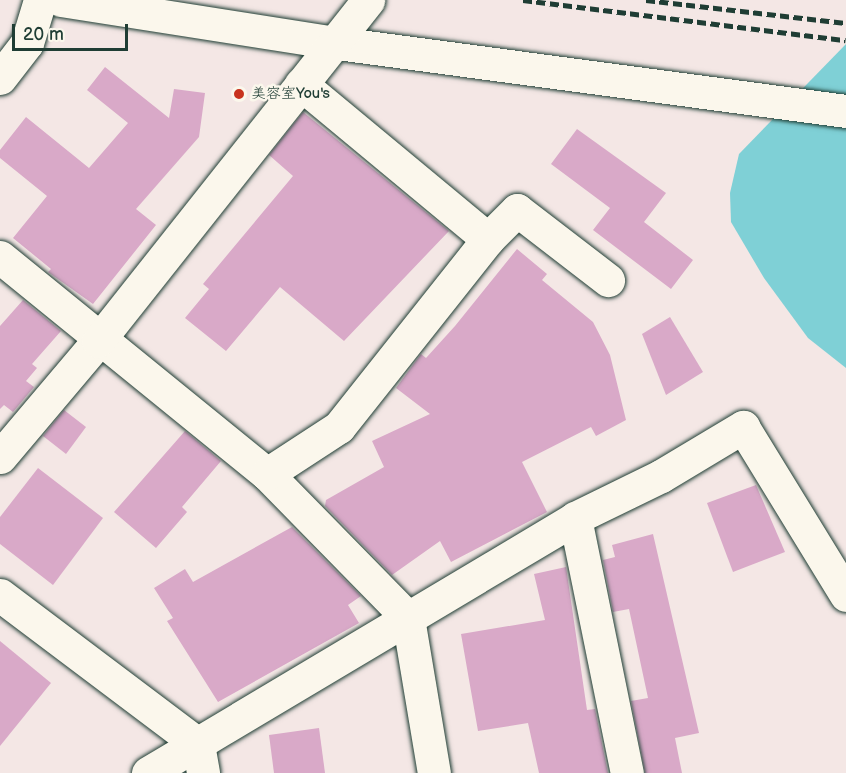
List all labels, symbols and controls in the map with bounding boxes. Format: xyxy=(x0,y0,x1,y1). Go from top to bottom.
scale bar xyxy=(15,12,130,50)
text: 20 m xyxy=(23,24,64,45)
place label: 美容室You's xyxy=(251,85,330,103)
marker: 美容室You's xyxy=(232,87,246,101)

